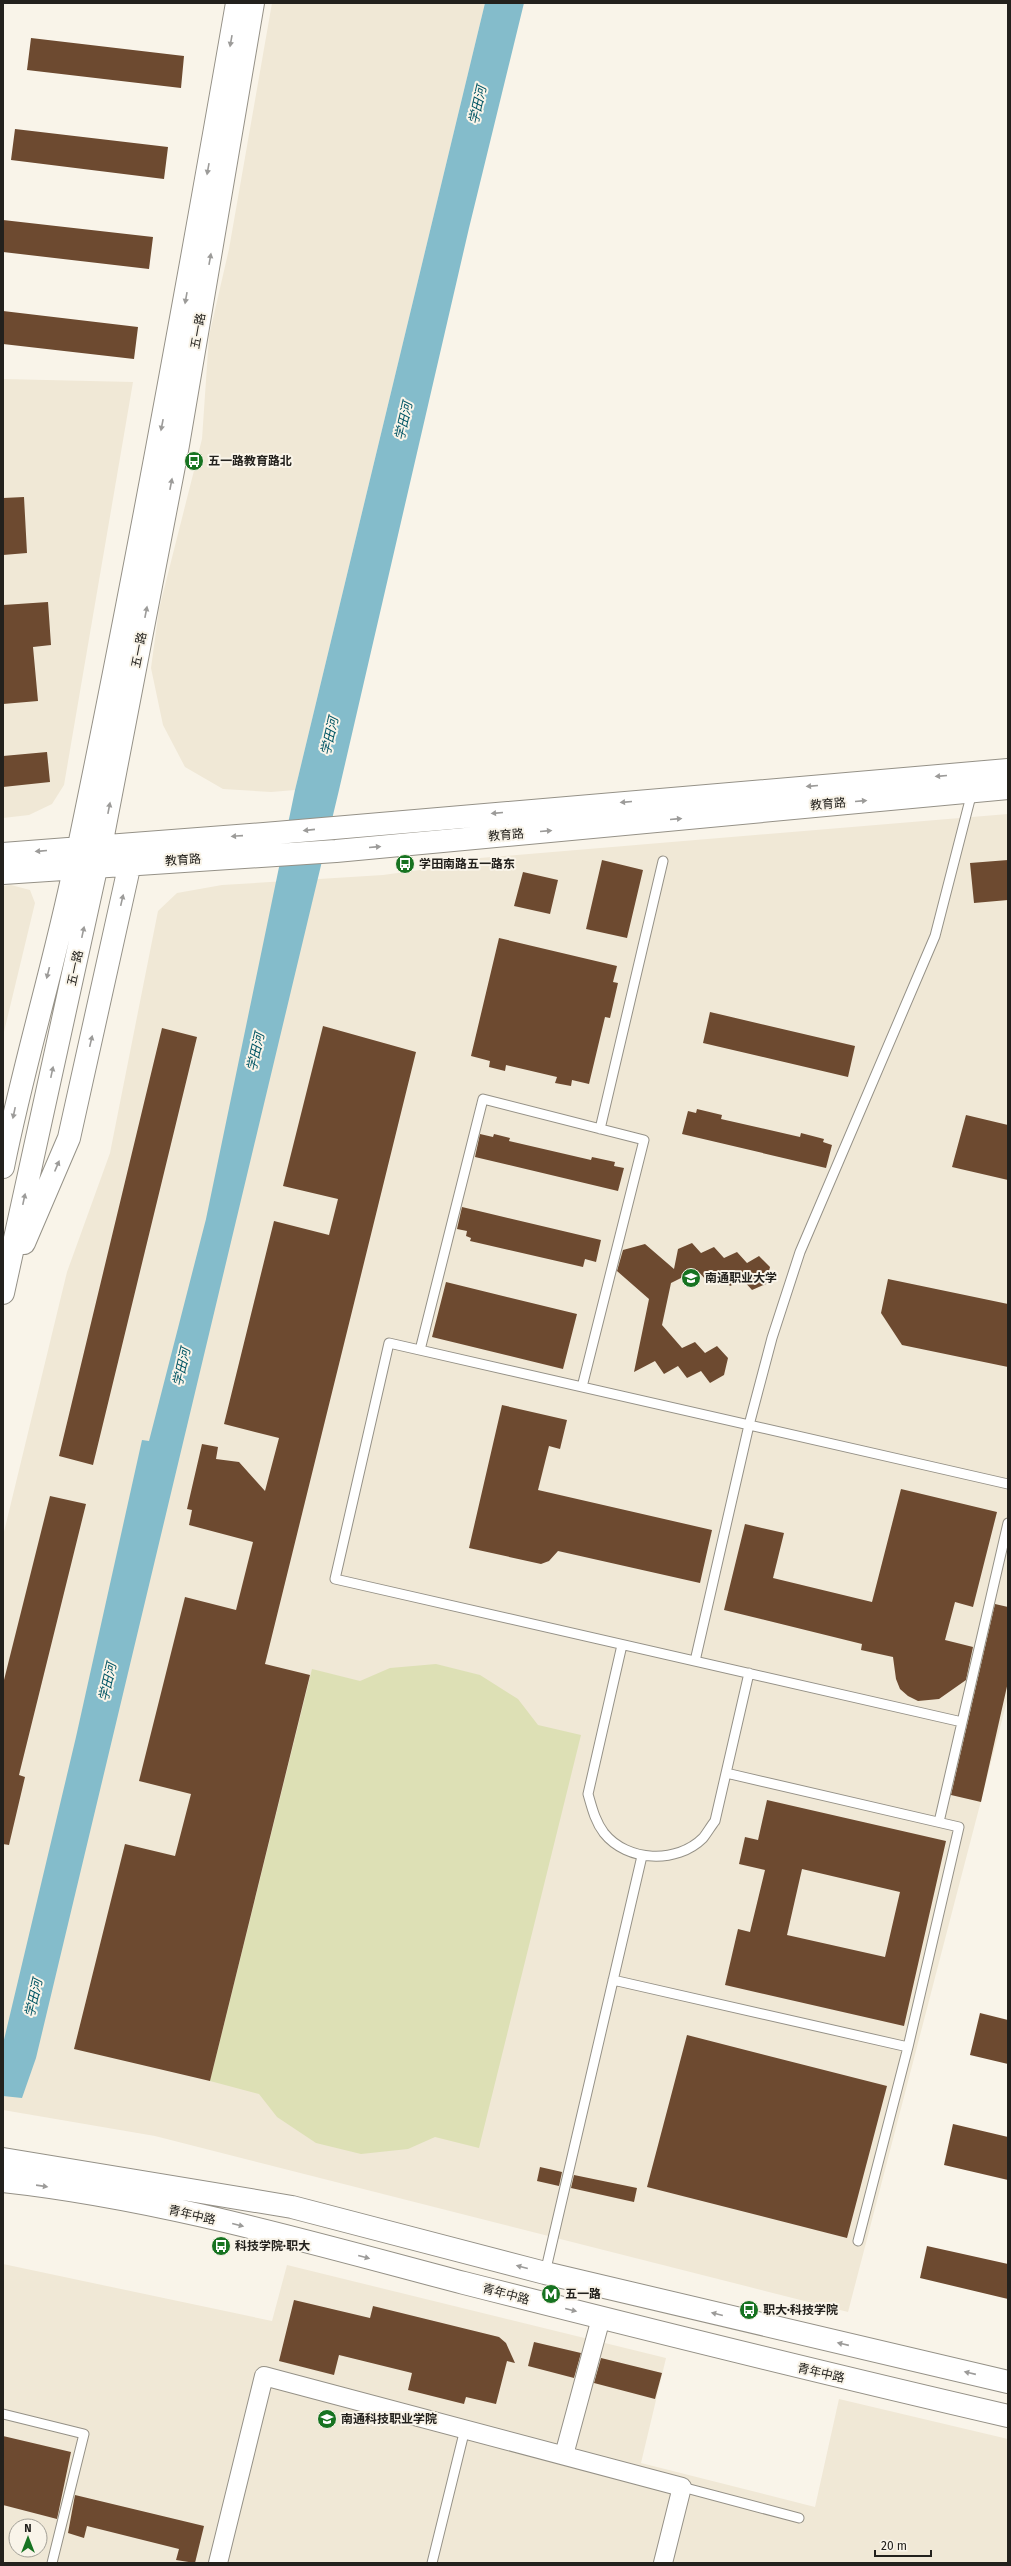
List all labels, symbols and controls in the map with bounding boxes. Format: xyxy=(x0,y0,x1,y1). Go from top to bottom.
one-way arrow xyxy=(227,35,233,48)
water label: 学田河 xyxy=(466,82,490,126)
one-way arrow xyxy=(205,163,211,176)
one-way arrow xyxy=(207,253,213,265)
one-way arrow xyxy=(182,291,188,304)
street label: 五一路 xyxy=(188,312,208,350)
water label: 学田河 xyxy=(392,398,416,442)
one-way arrow xyxy=(159,419,165,432)
bus stop icon: 五一路教育路北 xyxy=(183,450,205,472)
place label: 五一路教育路北 xyxy=(208,454,292,468)
one-way arrow xyxy=(168,478,174,490)
one-way arrow xyxy=(144,606,150,618)
street label: 五一路 xyxy=(129,631,149,669)
water label: 学田河 xyxy=(318,713,342,757)
one-way arrow xyxy=(935,772,947,779)
one-way arrow xyxy=(806,783,818,790)
street label: 教育路 xyxy=(809,795,847,813)
one-way arrow xyxy=(855,798,867,805)
one-way arrow xyxy=(620,799,632,805)
one-way arrow xyxy=(106,802,112,814)
one-way arrow xyxy=(491,809,503,816)
one-way arrow xyxy=(670,816,682,822)
one-way arrow xyxy=(303,826,315,833)
street label: 教育路 xyxy=(487,826,525,844)
one-way arrow xyxy=(540,828,552,835)
one-way arrow xyxy=(231,833,243,840)
one-way arrow xyxy=(369,844,381,851)
one-way arrow xyxy=(35,848,47,855)
street label: 教育路 xyxy=(165,852,201,868)
bus stop icon: 学田南路五一路东 xyxy=(394,853,416,875)
place label: 学田南路五一路东 xyxy=(419,857,515,871)
one-way arrow xyxy=(120,894,126,906)
one-way arrow xyxy=(80,925,86,938)
street label: 五一路 xyxy=(64,949,86,987)
one-way arrow xyxy=(45,968,51,980)
water label: 学田河 xyxy=(244,1029,268,1073)
one-way arrow xyxy=(88,1035,94,1047)
one-way arrow xyxy=(49,1066,55,1078)
one-way arrow xyxy=(10,1107,16,1119)
one-way arrow xyxy=(54,1160,60,1172)
one-way arrow xyxy=(21,1193,27,1205)
school or university icon: 南通职业大学 xyxy=(680,1267,702,1289)
place label: 南通职业大学 xyxy=(705,1271,777,1285)
water label: 学田河 xyxy=(170,1344,194,1388)
water label: 学田河 xyxy=(96,1659,120,1703)
water label: 学田河 xyxy=(22,1975,46,2019)
one-way arrow xyxy=(36,2183,48,2189)
street label: 青年中路 xyxy=(167,2203,217,2227)
one-way arrow xyxy=(232,2222,244,2228)
bus stop icon: 科技学院·职大 xyxy=(210,2235,232,2257)
place label: 科技学院·职大 xyxy=(235,2239,310,2253)
one-way arrow xyxy=(358,2254,370,2260)
one-way arrow xyxy=(516,2264,528,2270)
street label: 青年中路 xyxy=(481,2281,531,2307)
metro station icon: 五一路 xyxy=(540,2283,562,2305)
place label: 五一路 xyxy=(565,2287,601,2301)
bus stop icon: 职大·科技学院 xyxy=(738,2299,760,2321)
place label: 职大·科技学院 xyxy=(763,2303,838,2317)
one-way arrow xyxy=(565,2308,577,2314)
one-way arrow xyxy=(711,2311,723,2317)
one-way arrow xyxy=(837,2340,849,2346)
street label: 青年中路 xyxy=(796,2361,846,2385)
one-way arrow xyxy=(964,2370,976,2376)
school or university icon: 南通科技职业学院 xyxy=(316,2408,338,2430)
place label: 南通科技职业学院 xyxy=(341,2412,437,2426)
north arrow xyxy=(8,2518,48,2558)
text: N xyxy=(24,2522,32,2535)
scale bar xyxy=(875,2532,931,2558)
text: 20 m xyxy=(881,2539,907,2553)

